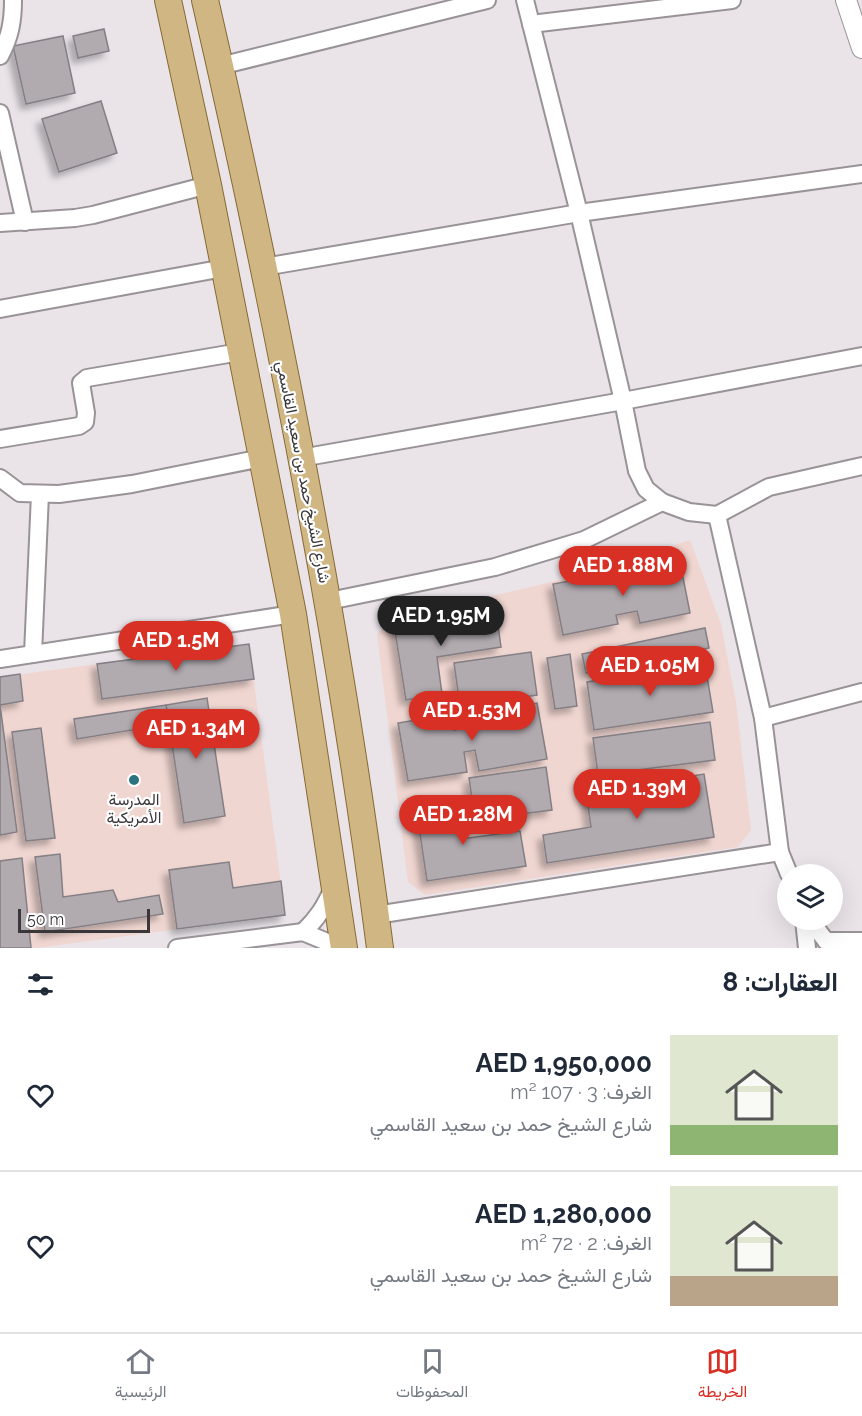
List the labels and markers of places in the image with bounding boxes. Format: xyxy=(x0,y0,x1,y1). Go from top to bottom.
pin: AED 1.88M xyxy=(554,546,692,597)
pin: AED 1.95M xyxy=(372,596,510,647)
pin: AED 1.5M xyxy=(114,621,238,672)
pin: AED 1.05M xyxy=(581,646,719,697)
pin: AED 1.53M xyxy=(403,691,541,742)
pin: AED 1.34M xyxy=(127,709,265,760)
pin: AED 1.39M xyxy=(568,769,706,820)
marker: المدرسة الأمريكية xyxy=(127,773,141,787)
place label: المدرسة الأمريكية xyxy=(107,790,161,828)
pin: AED 1.28M xyxy=(394,795,532,846)

